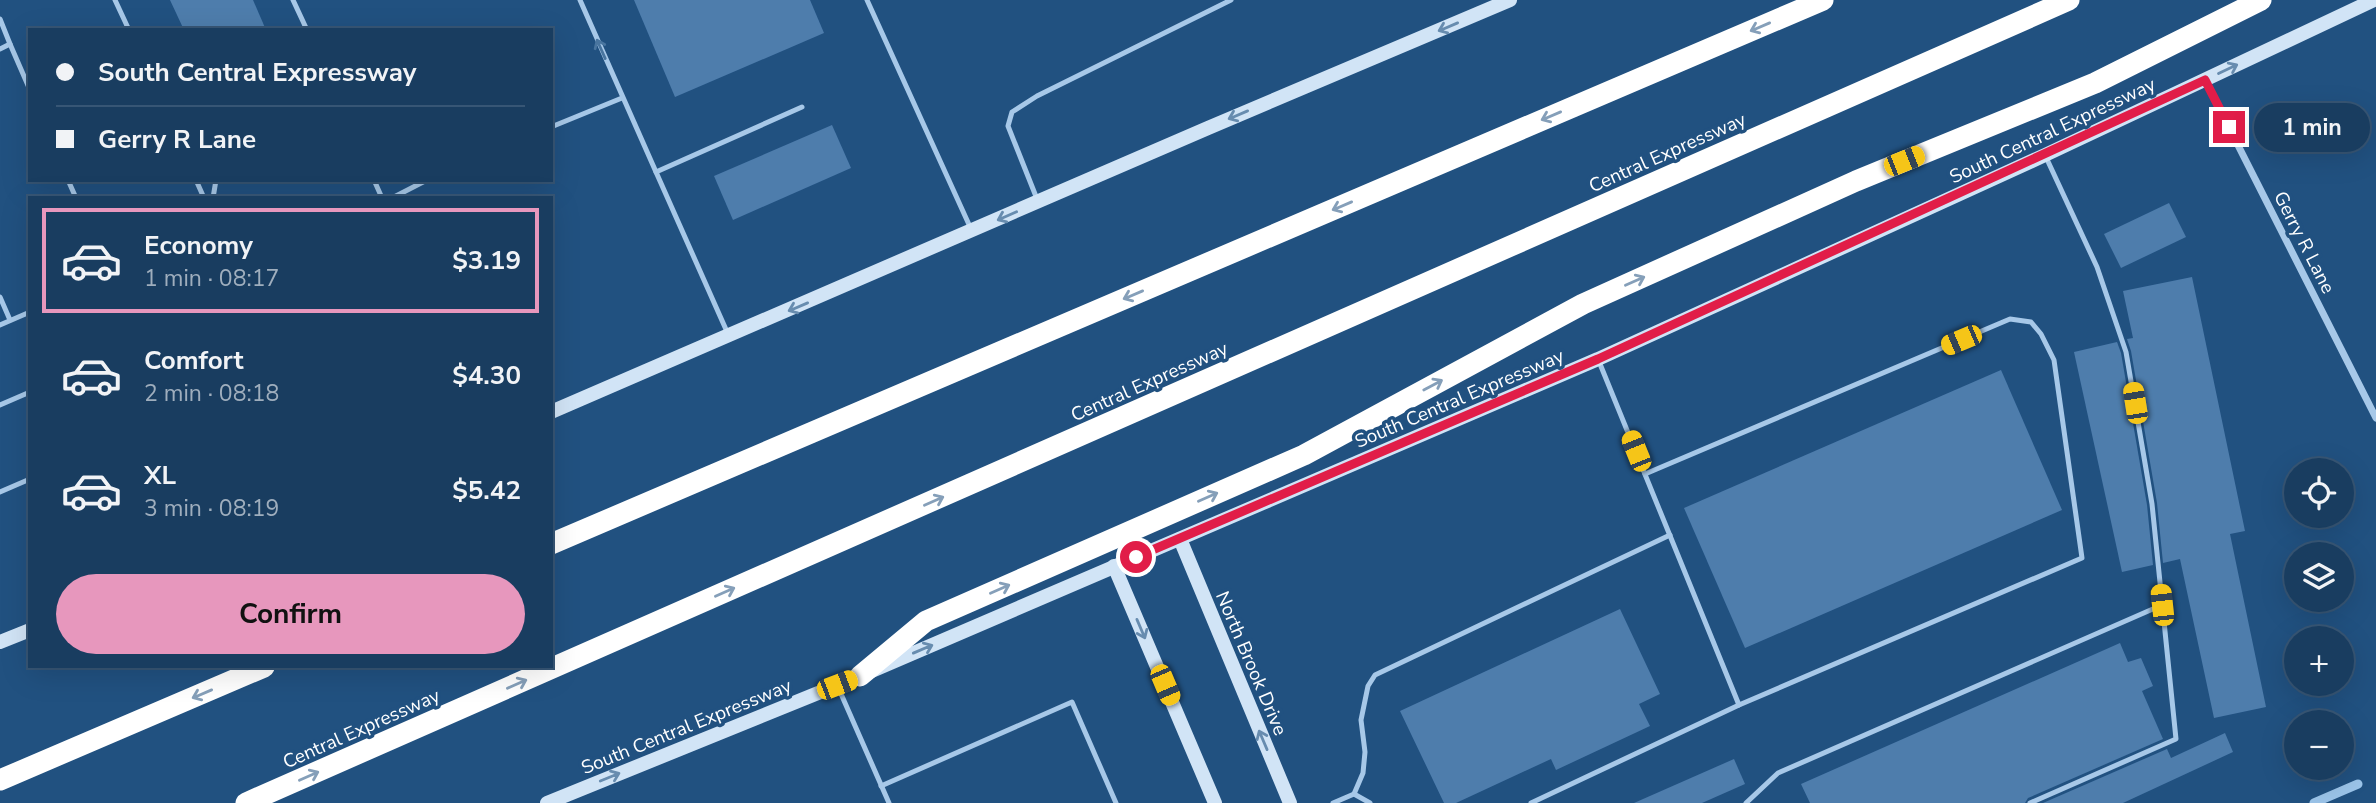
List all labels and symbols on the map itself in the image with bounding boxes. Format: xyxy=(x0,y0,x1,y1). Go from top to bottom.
one-way arrow xyxy=(1437,21,1459,34)
one-way arrow xyxy=(1750,21,1772,34)
one-way arrow xyxy=(594,39,607,60)
one-way arrow xyxy=(2216,62,2238,75)
street label: South Central Expressway xyxy=(1945,72,2160,190)
callout: 1 min xyxy=(2254,102,2369,152)
street label: Central Expressway xyxy=(1585,106,1750,199)
one-way arrow xyxy=(1228,110,1249,123)
one-way arrow xyxy=(1541,111,1562,124)
route end xyxy=(2213,111,2245,143)
car xyxy=(1881,143,1928,179)
street label: Gerry R Lane xyxy=(2267,187,2341,298)
one-way arrow xyxy=(1332,200,1353,213)
one-way arrow xyxy=(997,210,1018,223)
one-way arrow xyxy=(1624,274,1646,287)
one-way arrow xyxy=(1123,289,1144,302)
one-way arrow xyxy=(788,301,810,314)
car xyxy=(1938,322,1985,358)
street label: Central Expressway xyxy=(1067,335,1232,428)
street label: South Central Expressway xyxy=(1351,343,1568,455)
one-way arrow xyxy=(1423,378,1443,392)
car xyxy=(2122,381,2149,425)
car xyxy=(1619,428,1654,474)
one-way arrow xyxy=(1197,490,1218,503)
one-way arrow xyxy=(922,494,944,507)
route start xyxy=(1120,541,1152,573)
one-way arrow xyxy=(989,582,1010,595)
car xyxy=(2150,583,2175,627)
one-way arrow xyxy=(714,585,736,598)
street label: North Brook Drive xyxy=(1209,587,1293,740)
one-way arrow xyxy=(1135,618,1148,639)
one-way arrow xyxy=(912,642,933,655)
car xyxy=(1148,662,1183,708)
car xyxy=(814,668,861,702)
street label: South Central Expressway xyxy=(577,673,796,781)
one-way arrow xyxy=(506,677,527,690)
street label: Central Expressway xyxy=(279,682,444,775)
one-way arrow xyxy=(191,688,213,701)
one-way arrow xyxy=(1256,730,1269,751)
one-way arrow xyxy=(298,769,319,782)
one-way arrow xyxy=(599,770,621,783)

